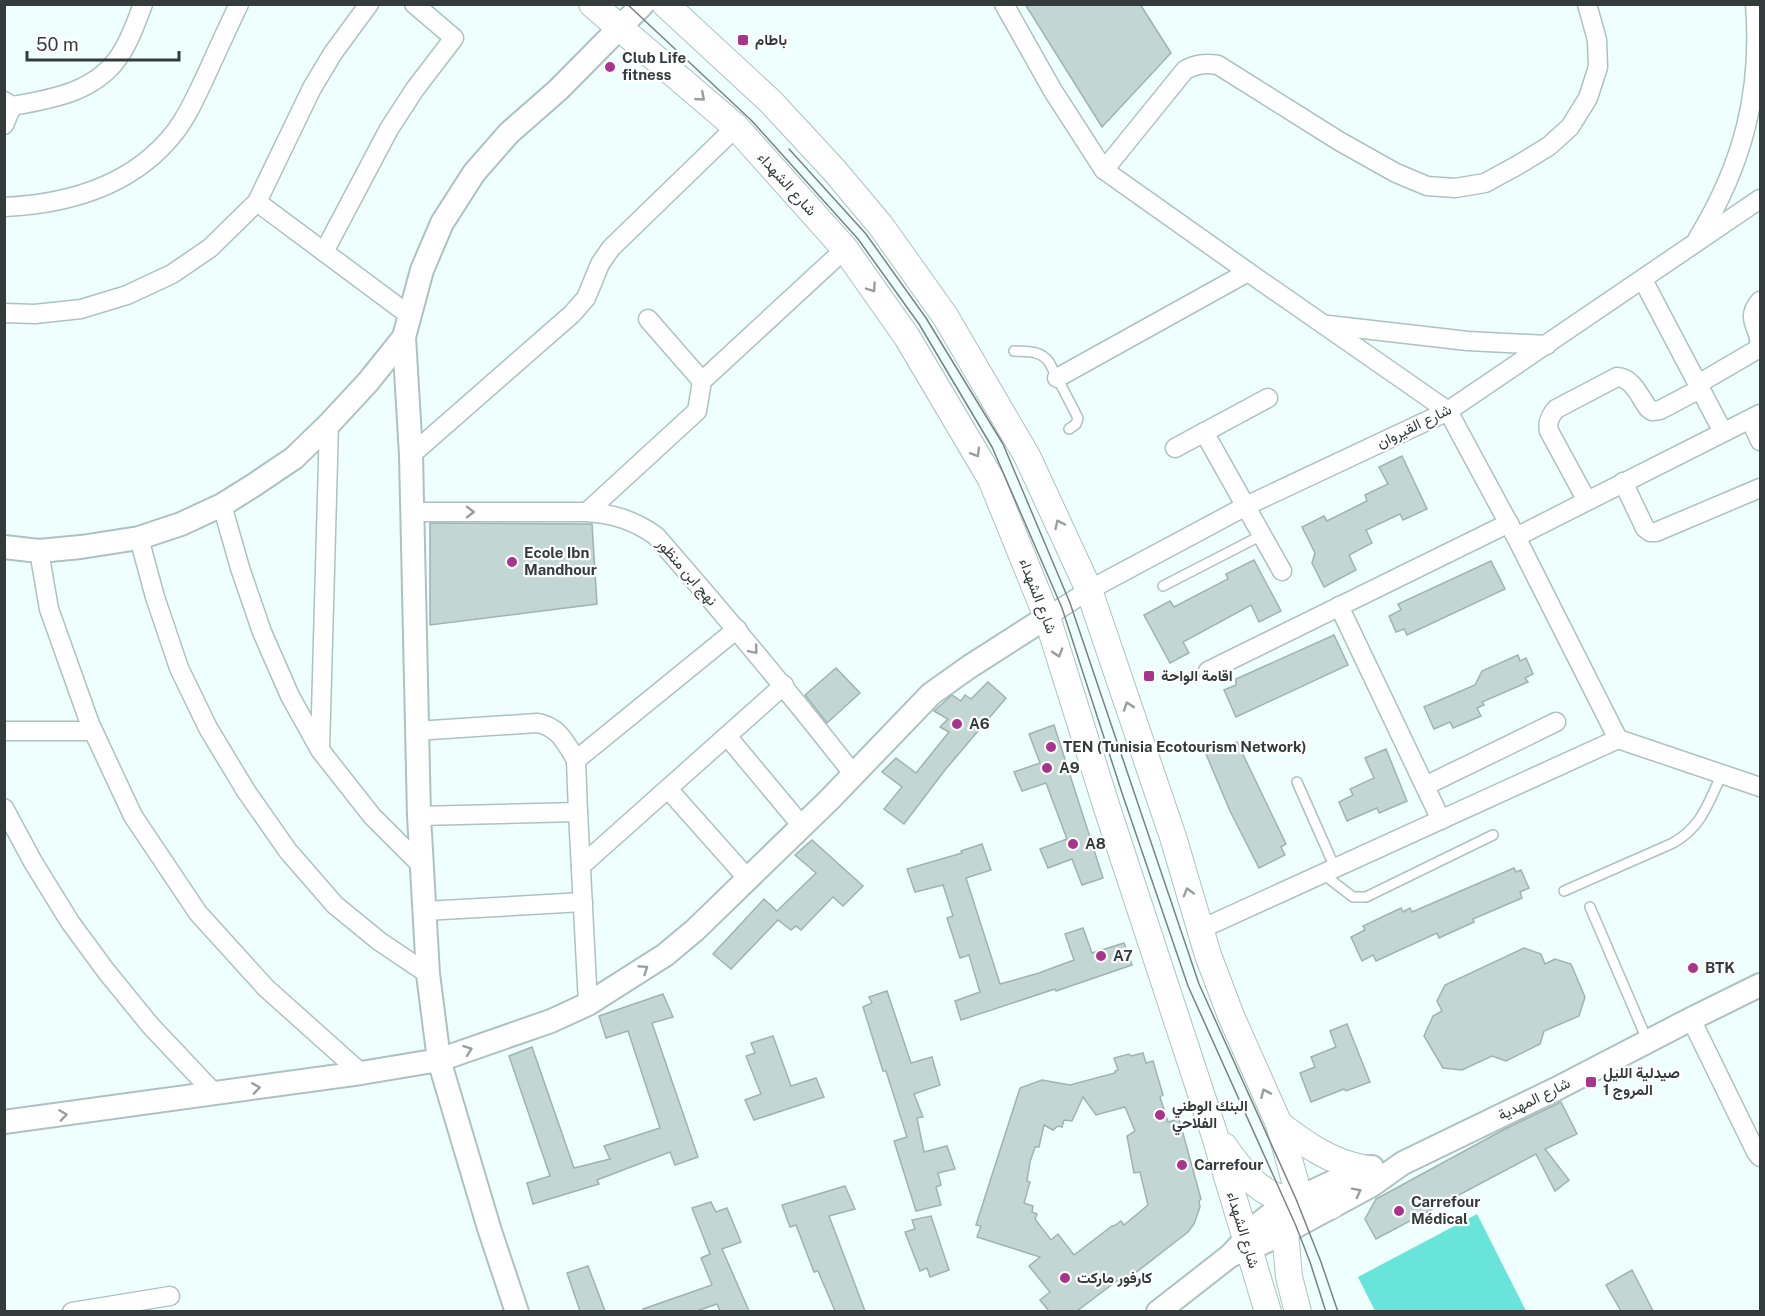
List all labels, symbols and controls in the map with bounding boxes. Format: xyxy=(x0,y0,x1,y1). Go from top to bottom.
scale bar xyxy=(27,24,178,62)
place label: باطام xyxy=(755,31,787,50)
marker: باطام xyxy=(736,33,750,47)
text: 50 m xyxy=(36,34,79,55)
place label: Club Life fitness xyxy=(622,49,686,83)
marker: Club Life fitness xyxy=(603,60,617,74)
one-way arrow xyxy=(694,89,705,100)
street label: شارع الشهداء xyxy=(752,149,820,221)
one-way arrow xyxy=(865,282,876,293)
street label: شارع القيروان xyxy=(1374,400,1455,454)
one-way arrow xyxy=(969,447,980,457)
one-way arrow xyxy=(466,506,475,518)
one-way arrow xyxy=(1054,520,1066,531)
street label: نهج ابن منظور xyxy=(651,534,721,611)
place label: Ecole Ibn Mandhour xyxy=(524,544,597,578)
marker: Ecole Ibn Mandhour xyxy=(505,555,519,569)
street label: شارع الشهداء xyxy=(1014,556,1061,637)
one-way arrow xyxy=(747,643,758,654)
one-way arrow xyxy=(1051,647,1063,658)
place label: اقامة الواحة xyxy=(1161,667,1233,685)
marker: اقامة الواحة xyxy=(1142,669,1156,683)
one-way arrow xyxy=(1123,701,1136,712)
place label: A6 xyxy=(969,715,990,732)
marker: A6 xyxy=(950,717,964,731)
place label: TEN (Tunisia Ecotourism Network) xyxy=(1063,738,1307,755)
marker: TEN (Tunisia Ecotourism Network) xyxy=(1044,740,1058,754)
place label: A9 xyxy=(1059,759,1080,776)
marker: A9 xyxy=(1040,761,1054,775)
place label: A8 xyxy=(1085,835,1106,852)
marker: A8 xyxy=(1066,837,1080,851)
one-way arrow xyxy=(1183,887,1195,898)
place label: A7 xyxy=(1113,947,1133,964)
marker: A7 xyxy=(1094,949,1108,963)
place label: BTK xyxy=(1705,959,1735,976)
marker: BTK xyxy=(1686,961,1700,975)
one-way arrow xyxy=(637,965,648,976)
one-way arrow xyxy=(462,1045,473,1058)
place label: صيدلية الليل المروج 1 xyxy=(1603,1064,1680,1100)
street label: شارع المهدية xyxy=(1495,1074,1574,1126)
marker: صيدلية الليل المروج 1 xyxy=(1584,1075,1598,1089)
one-way arrow xyxy=(251,1082,260,1094)
one-way arrow xyxy=(1260,1089,1272,1100)
place label: البنك الوطني الفلاحي xyxy=(1172,1097,1248,1136)
marker: البنك الوطني الفلاحي xyxy=(1153,1108,1167,1122)
one-way arrow xyxy=(58,1110,67,1122)
place label: Carrefour xyxy=(1194,1156,1263,1173)
marker: Carrefour xyxy=(1175,1158,1189,1172)
one-way arrow xyxy=(1351,1188,1362,1200)
street label: شارع الشهداء xyxy=(1221,1189,1263,1271)
place label: Carrefour Médical xyxy=(1411,1193,1480,1227)
marker: Carrefour Médical xyxy=(1392,1204,1406,1218)
place label: كارفور ماركت xyxy=(1077,1269,1152,1287)
marker: كارفور ماركت xyxy=(1058,1271,1072,1285)

